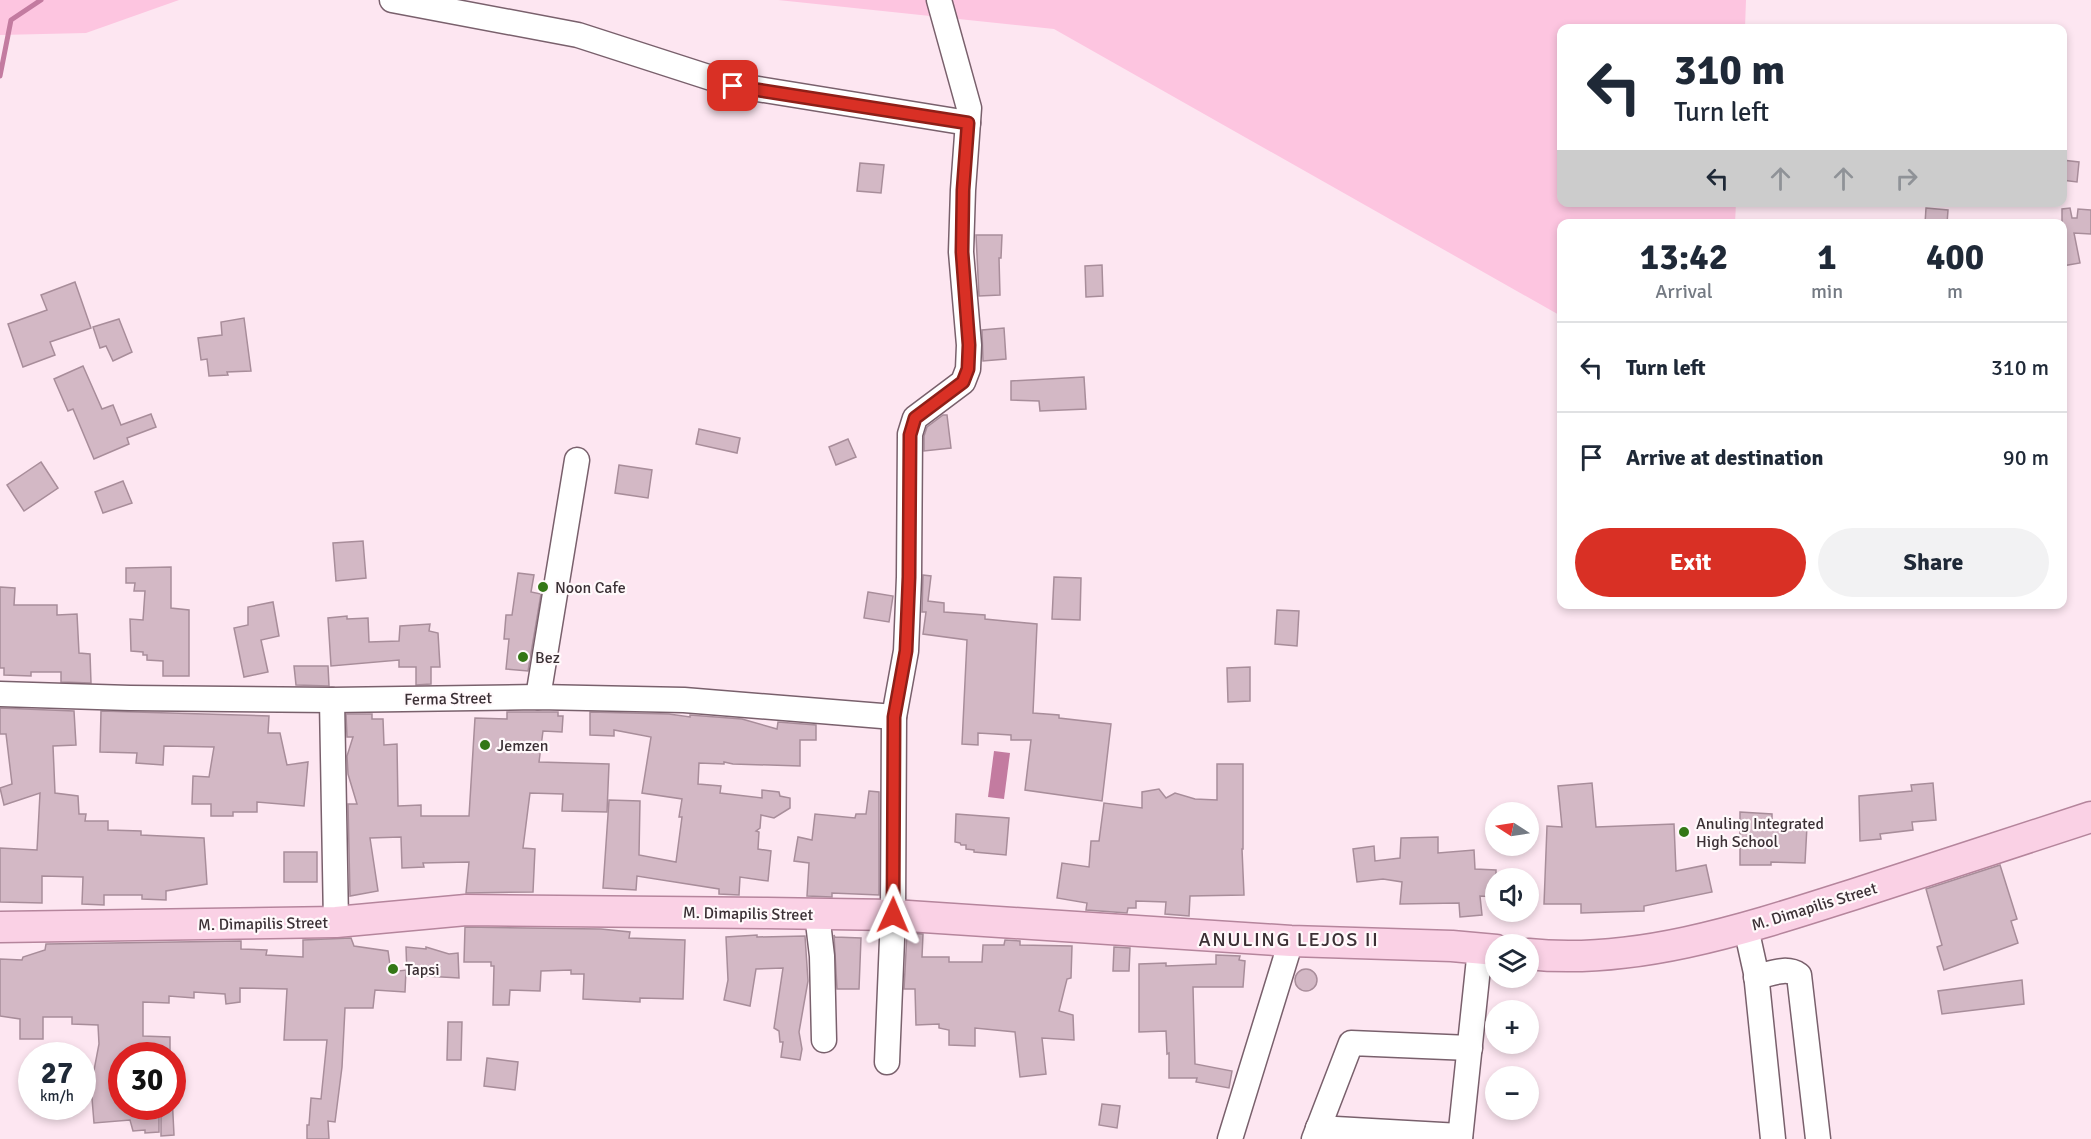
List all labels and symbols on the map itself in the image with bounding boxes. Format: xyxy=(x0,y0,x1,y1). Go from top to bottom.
pin xyxy=(707,60,758,111)
place label: Noon Cafe xyxy=(555,578,626,598)
marker: Noon Cafe xyxy=(536,580,550,594)
place label: Bez xyxy=(535,648,560,668)
marker: Bez xyxy=(516,650,530,664)
street label: Ferma Street xyxy=(404,688,493,710)
place label: Jemzen xyxy=(497,736,549,756)
marker: Jemzen xyxy=(478,738,492,752)
north arrow xyxy=(1485,802,1539,856)
place label: Anuling Integrated High School xyxy=(1696,814,1824,852)
marker: Anuling Integrated High School xyxy=(1677,825,1691,839)
street label: M. Dimapilis Street xyxy=(1749,878,1880,936)
position arrow xyxy=(861,883,925,947)
street label: M. Dimapilis Street xyxy=(683,903,814,925)
street label: M. Dimapilis Street xyxy=(198,913,329,935)
district label: ANULING LEJOS II xyxy=(1199,927,1379,952)
place label: Tapsi xyxy=(405,960,440,980)
marker: Tapsi xyxy=(386,962,400,976)
speed limit sign: 30 xyxy=(108,1042,186,1120)

